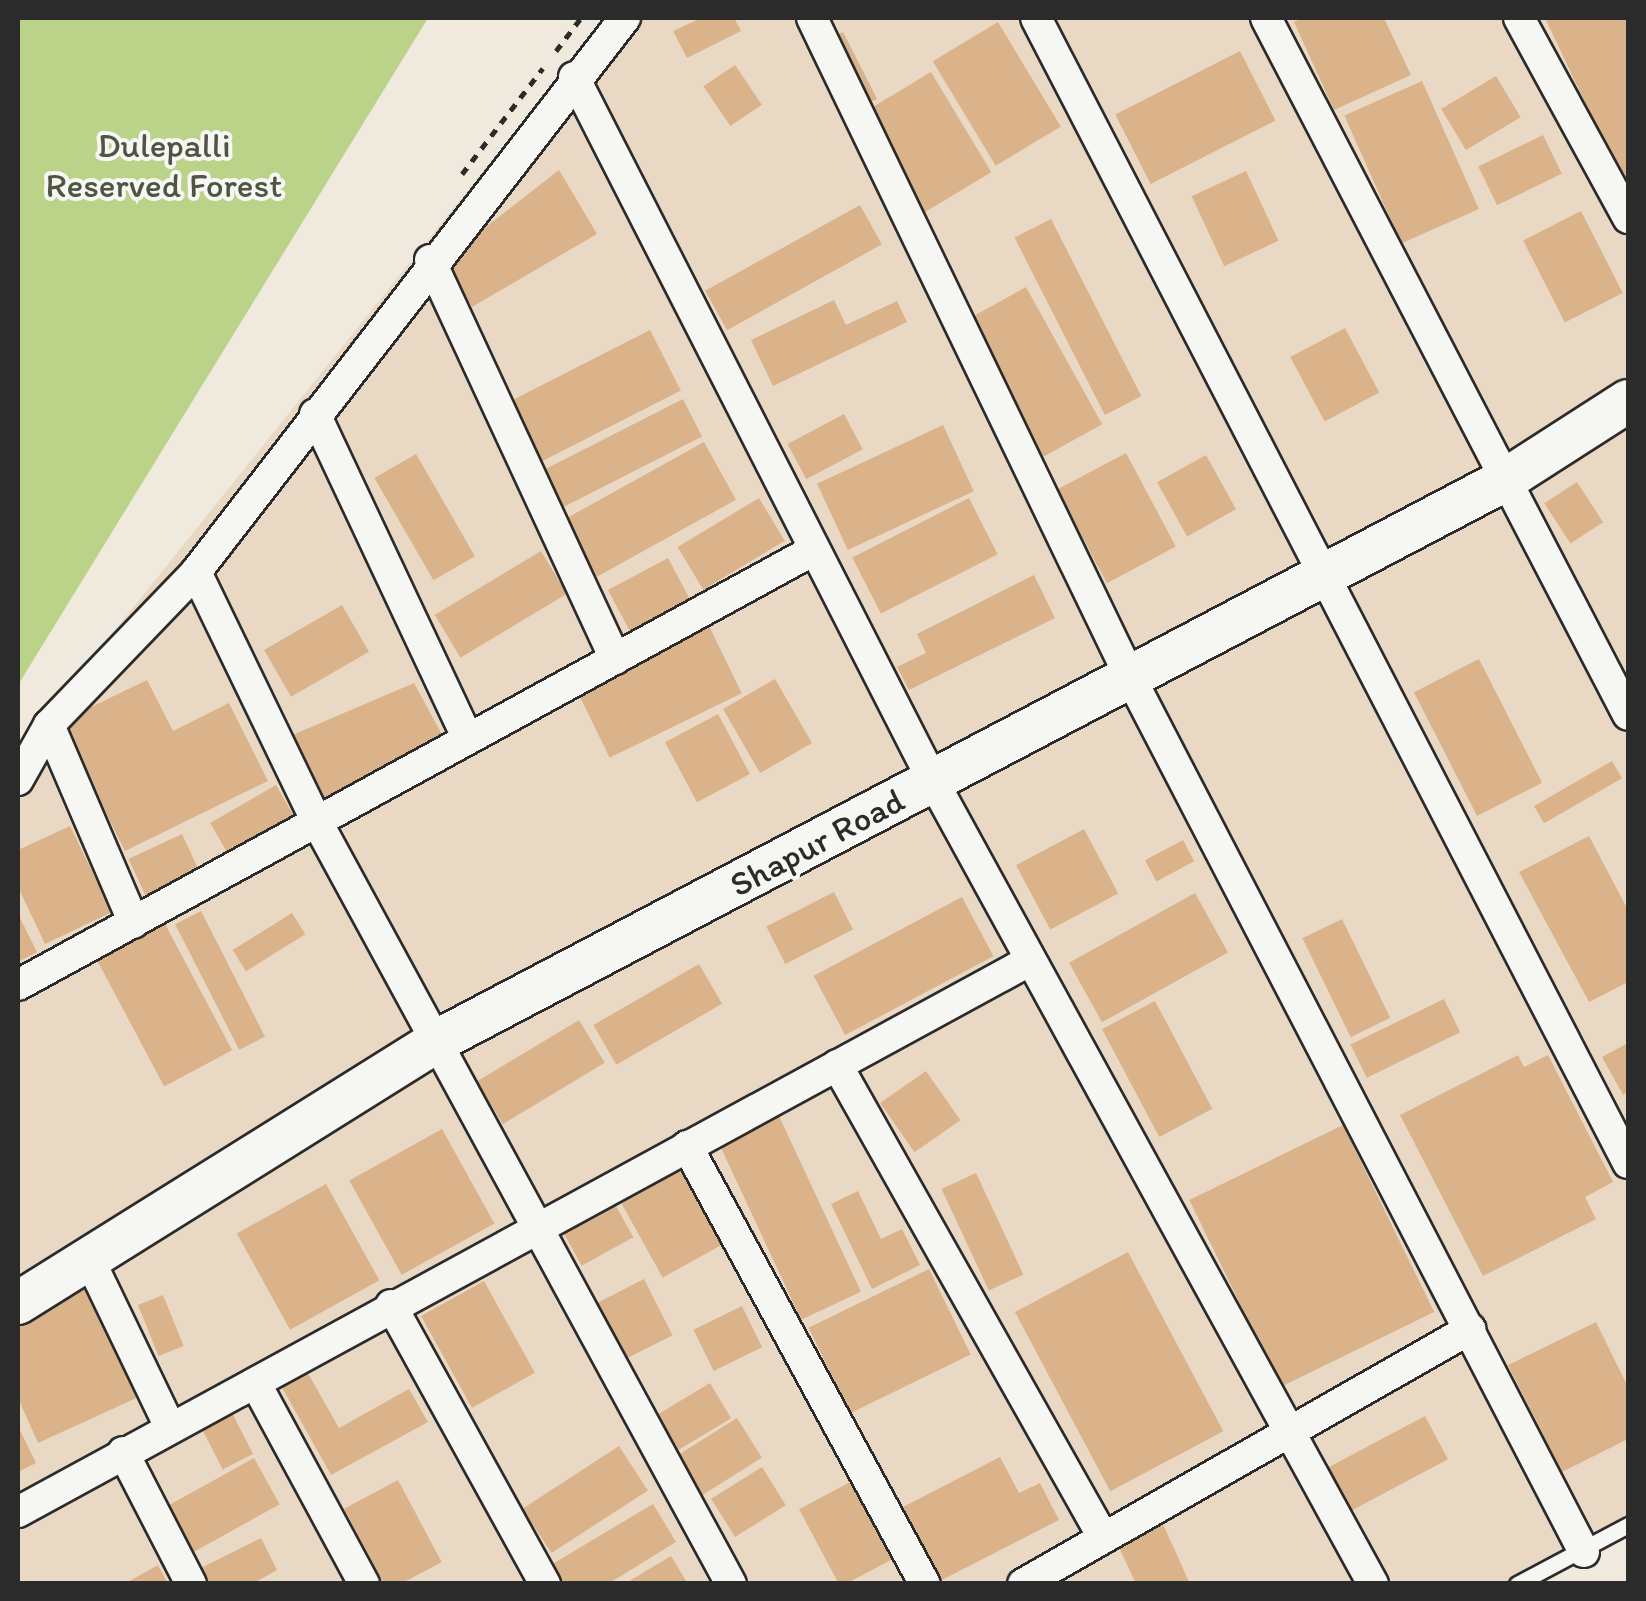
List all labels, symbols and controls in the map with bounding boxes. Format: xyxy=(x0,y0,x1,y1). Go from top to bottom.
park label: Dulepalli Reserved Forest xyxy=(45,124,283,206)
street label: Shapur Road xyxy=(723,779,911,905)

